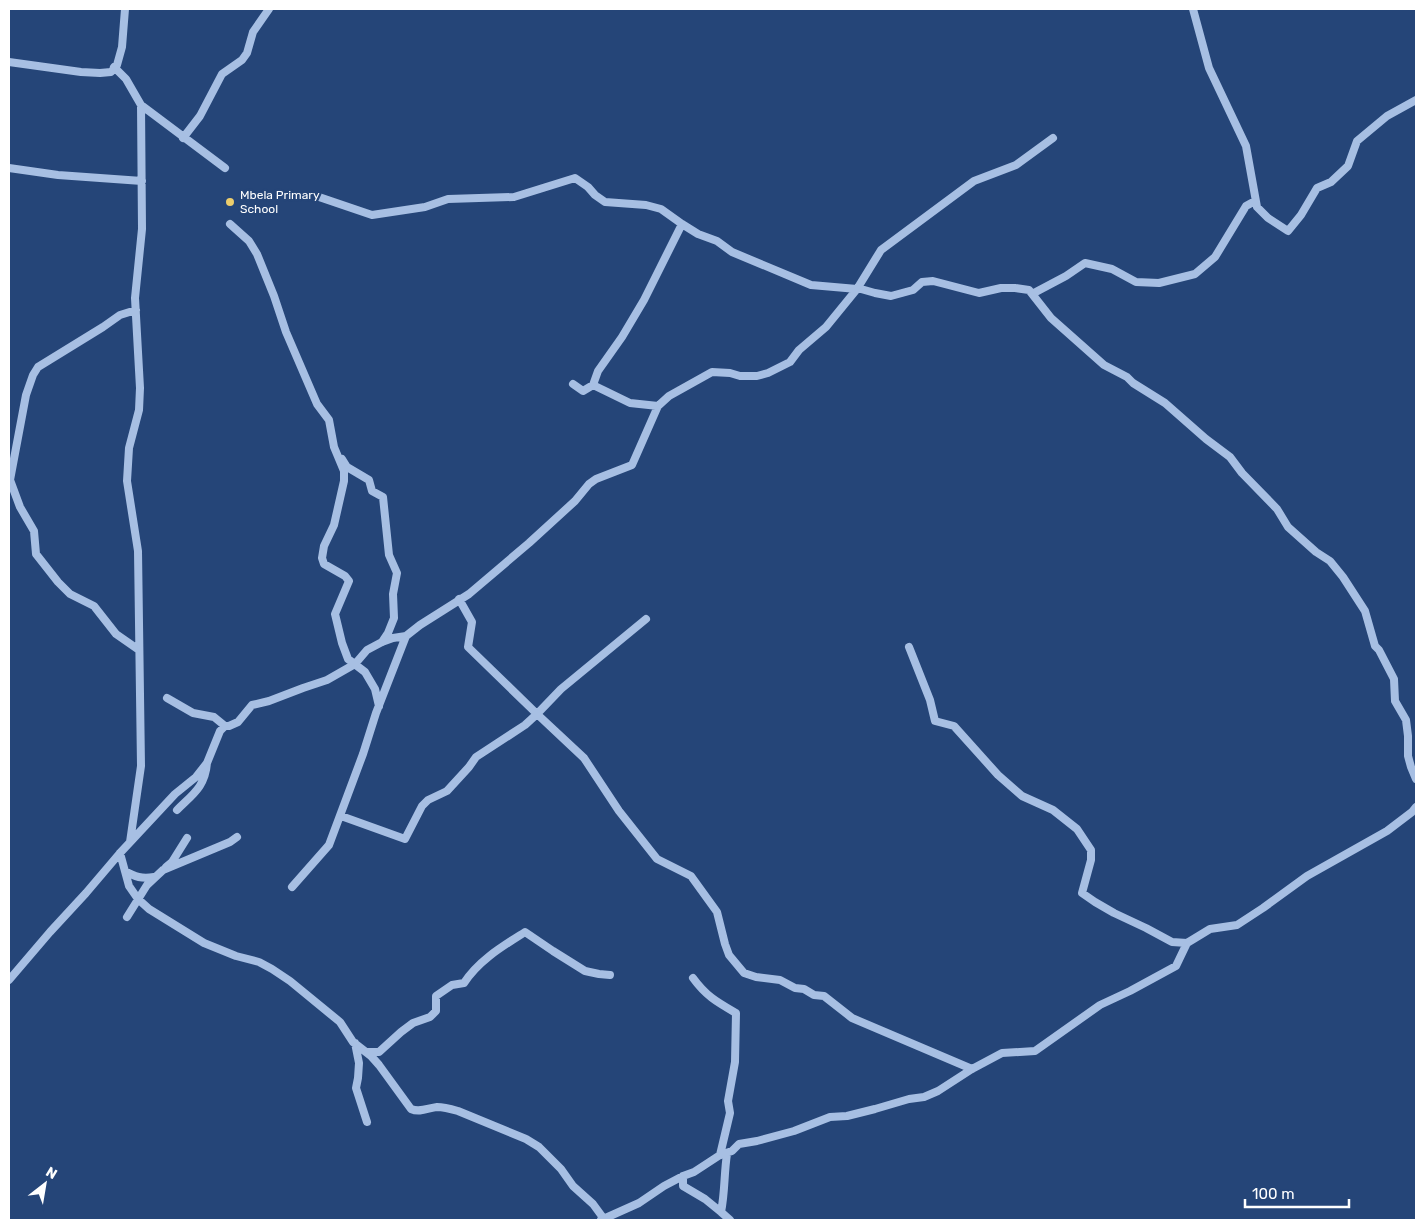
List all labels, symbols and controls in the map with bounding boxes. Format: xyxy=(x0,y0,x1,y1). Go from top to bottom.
place label: Mbela Primary School xyxy=(240,188,320,216)
marker: Mbela Primary School xyxy=(224,196,236,208)
north arrow xyxy=(20,1159,70,1209)
text: N xyxy=(43,1163,60,1183)
scale bar xyxy=(1245,1176,1349,1208)
text: 100 m xyxy=(1252,1185,1294,1203)

